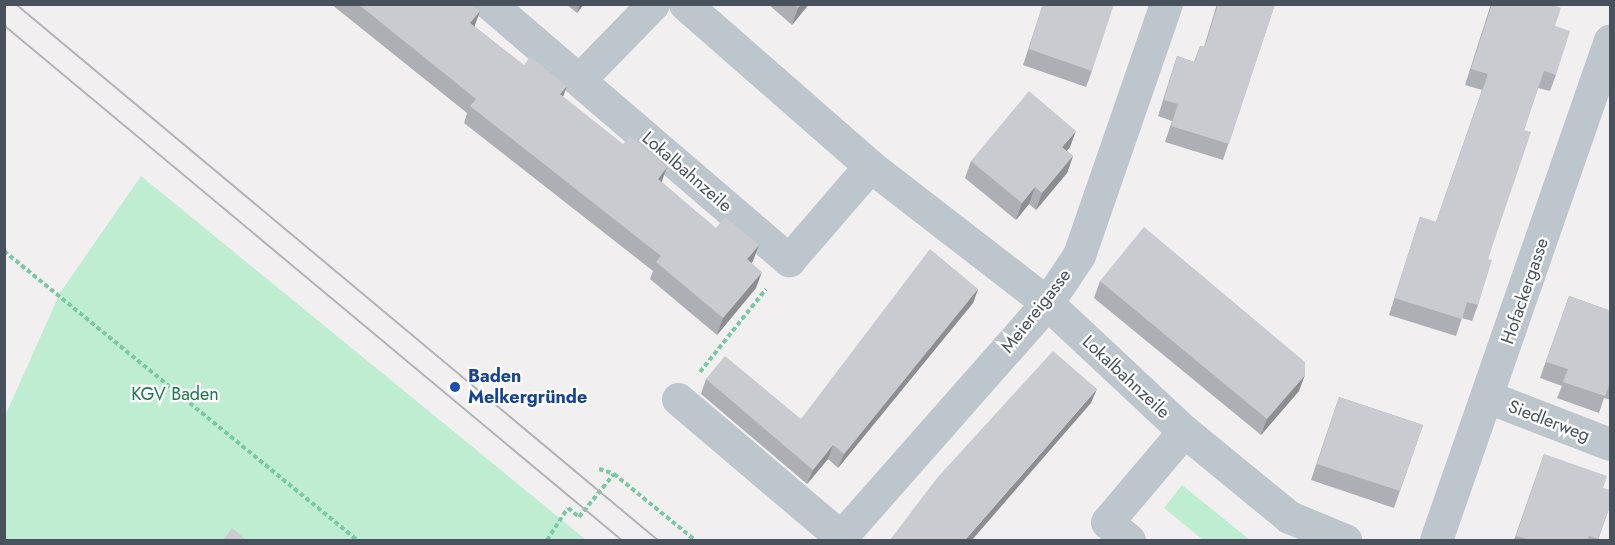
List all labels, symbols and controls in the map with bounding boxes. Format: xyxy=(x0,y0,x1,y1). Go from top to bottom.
street label: Lokalbahnzeile xyxy=(638,127,736,217)
street label: Hofackergasse xyxy=(1497,235,1553,347)
street label: Meiereigasse xyxy=(997,265,1075,357)
street label: Lokalbahnzeile xyxy=(1078,331,1174,423)
place label: Baden Melkergründe xyxy=(468,366,587,409)
marker: Baden Melkergründe xyxy=(446,378,464,396)
park label: KGV Baden xyxy=(131,383,219,405)
street label: Siedlerweg xyxy=(1505,396,1593,446)

